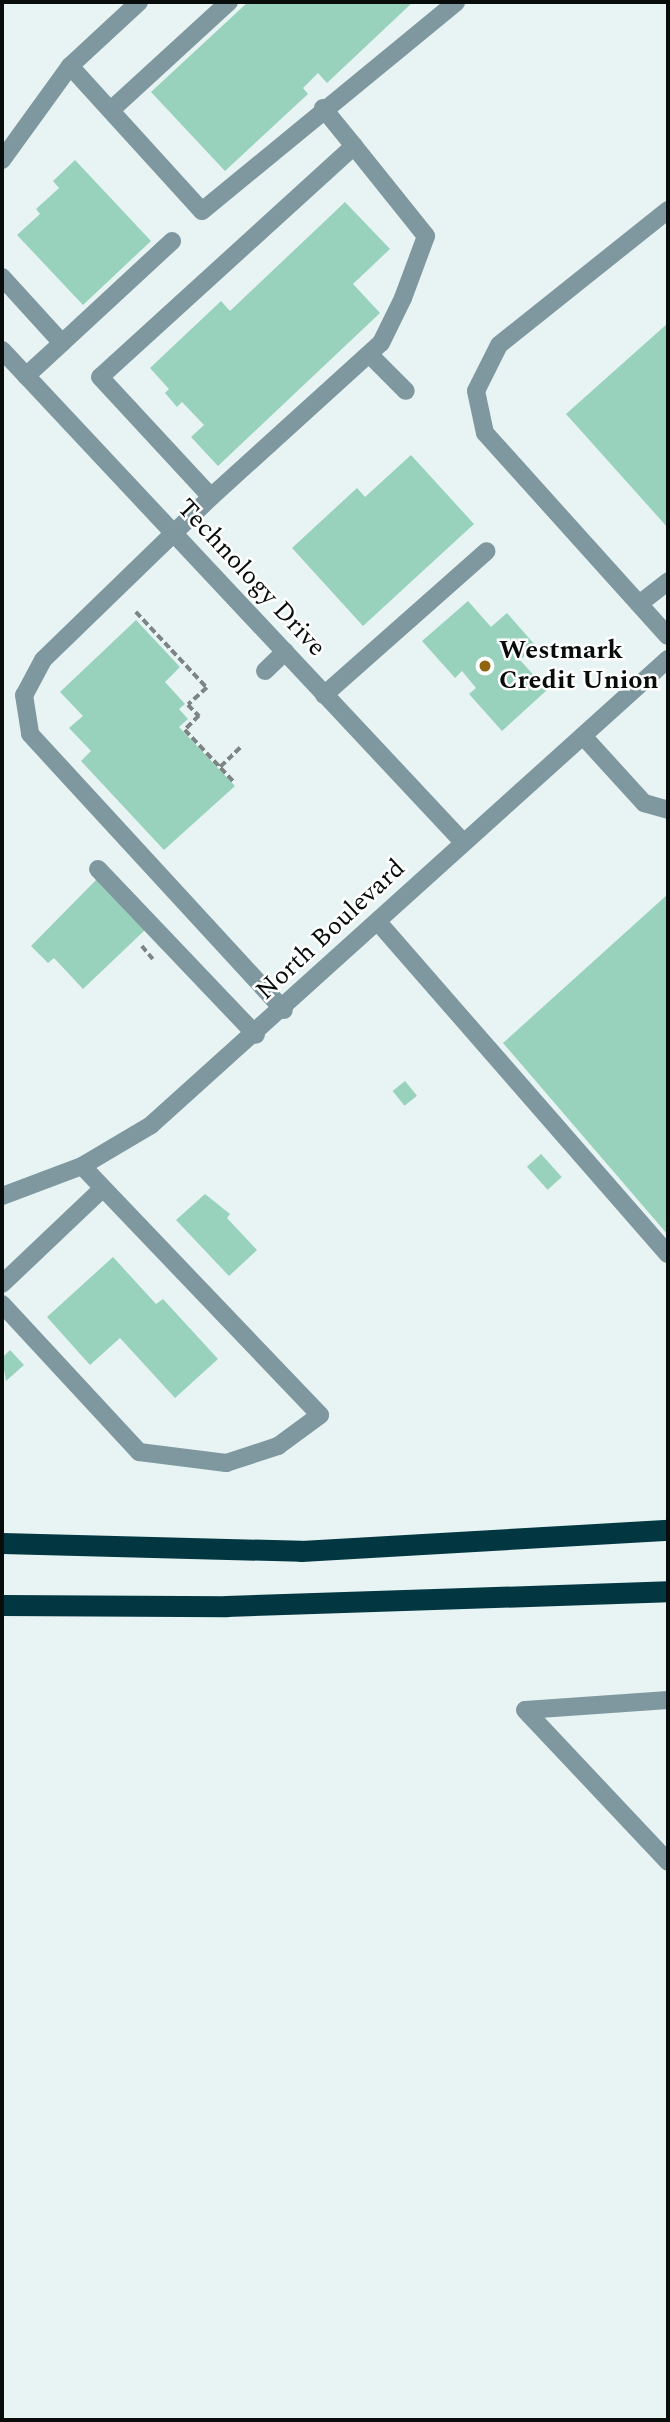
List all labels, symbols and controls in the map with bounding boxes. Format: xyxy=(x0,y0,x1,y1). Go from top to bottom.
street label: Technology Drive xyxy=(170,493,332,663)
place label: Westmark Credit Union xyxy=(499,635,659,696)
marker: Westmark Credit Union xyxy=(477,658,493,674)
street label: North Boulevard xyxy=(250,853,412,1007)

